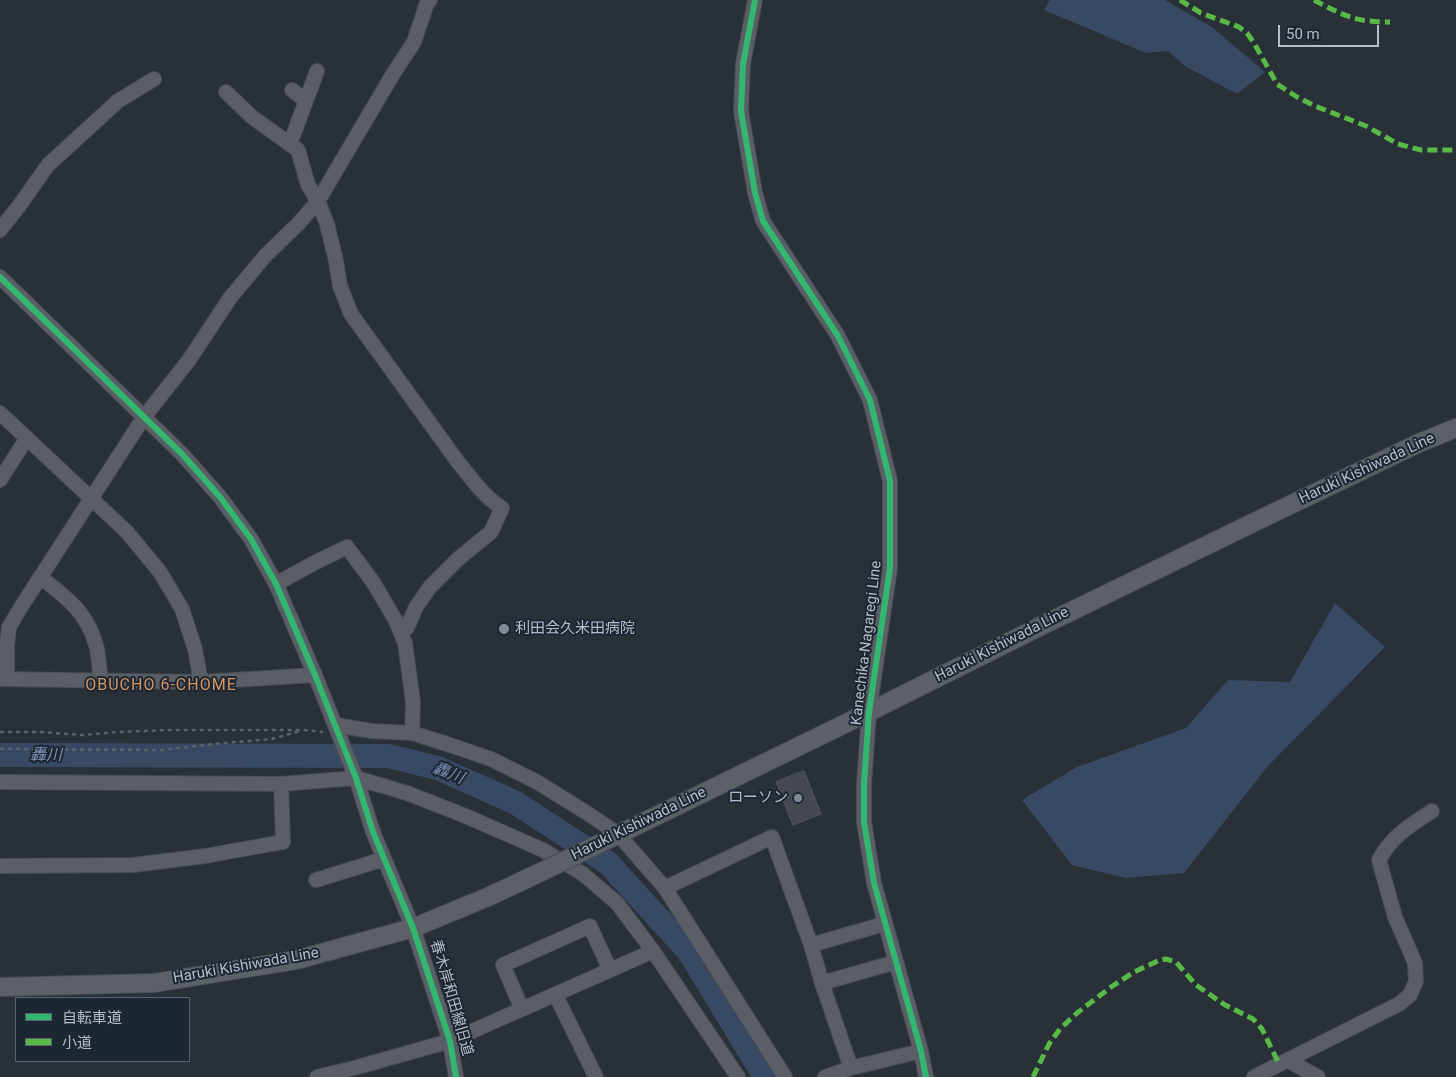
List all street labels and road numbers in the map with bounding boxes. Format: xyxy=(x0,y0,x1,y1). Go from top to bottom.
street label: Haruki Kishiwada Line xyxy=(1296,430,1438,508)
street label: Kanechika-Nagaregi Line xyxy=(848,560,886,726)
street label: Haruki Kishiwada Line xyxy=(932,603,1072,687)
street label: Haruki Kishiwada Line xyxy=(569,784,709,864)
street label: 春木岸和田線旧道 xyxy=(426,938,476,1058)
street label: Haruki Kishiwada Line xyxy=(172,944,320,988)

